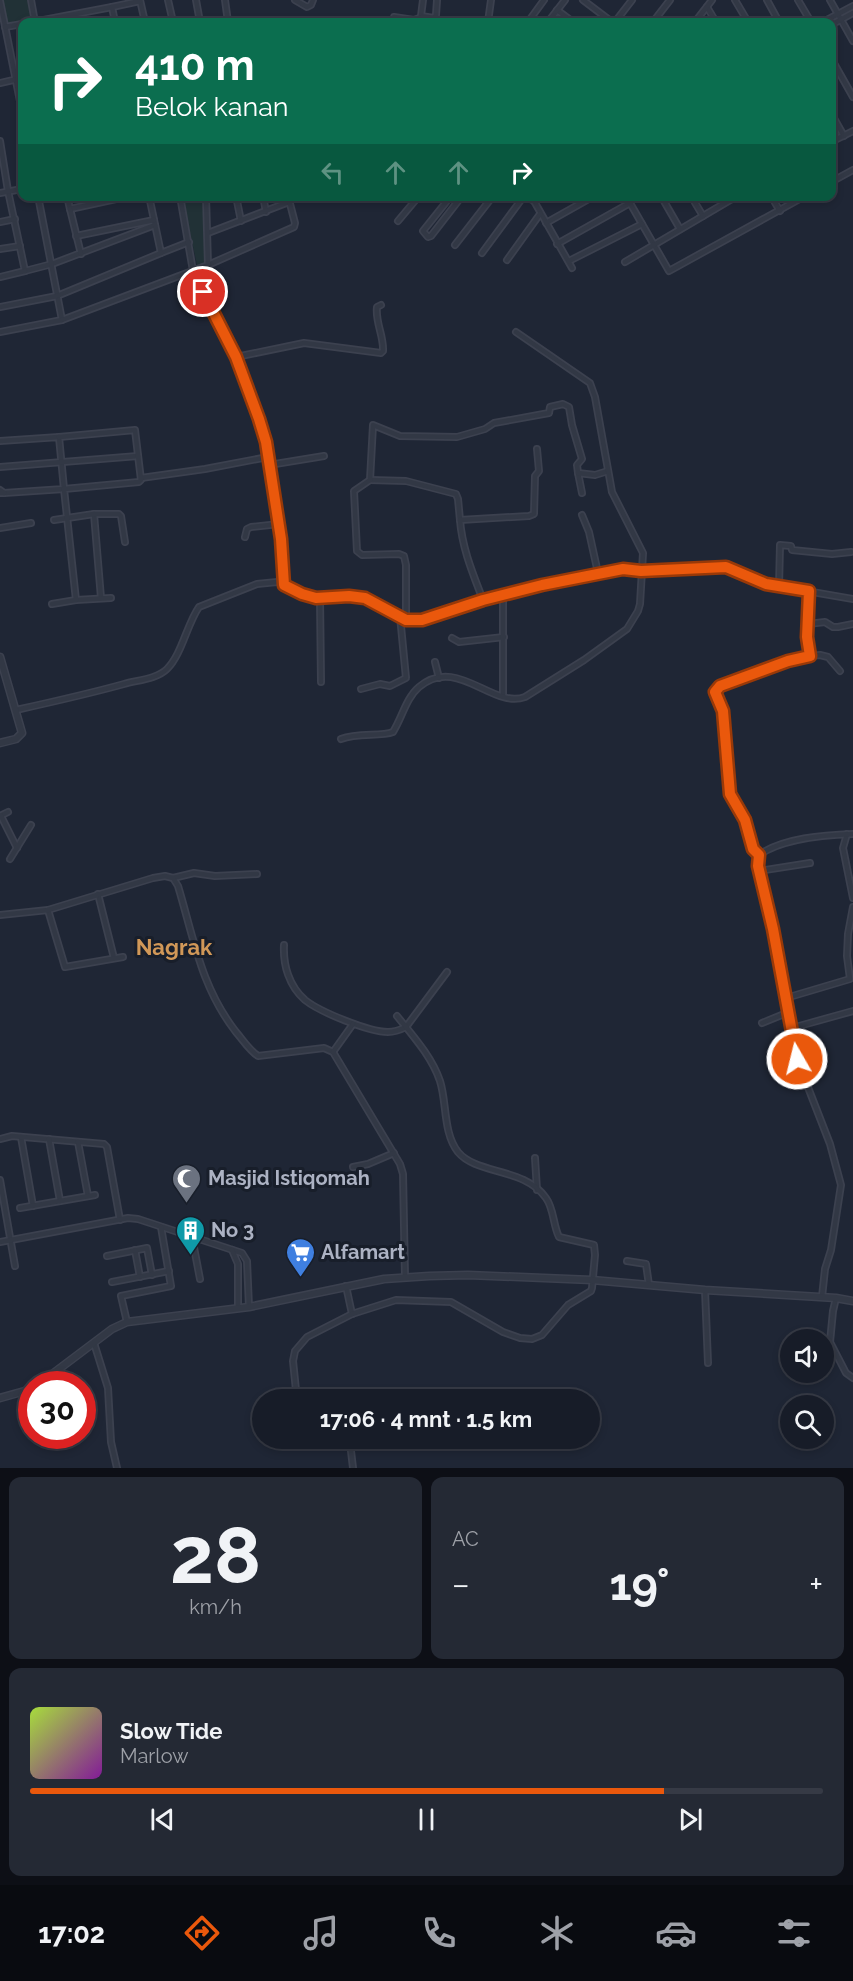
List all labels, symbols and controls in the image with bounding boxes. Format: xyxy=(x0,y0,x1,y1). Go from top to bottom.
text: 410 m xyxy=(135,41,255,90)
icon: right xyxy=(36,42,114,120)
text: Belok kanan xyxy=(135,91,289,122)
icon: left xyxy=(316,156,349,189)
icon: ahead xyxy=(379,156,412,189)
icon: ahead xyxy=(442,156,475,189)
icon: right xyxy=(505,156,538,189)
pin xyxy=(177,266,228,317)
icon: arrive xyxy=(186,275,219,308)
district label: Nagrak xyxy=(136,934,213,960)
position arrow xyxy=(765,1027,829,1091)
mosque icon: Masjid Istiqomah xyxy=(171,1162,203,1204)
place label: Masjid Istiqomah xyxy=(208,1166,370,1190)
building icon: No 3 xyxy=(174,1214,206,1256)
place label: No 3 xyxy=(211,1218,254,1242)
supermarket icon: Alfamart xyxy=(284,1236,316,1278)
place label: Alfamart xyxy=(321,1240,405,1264)
map controls xyxy=(780,1329,834,1449)
button: sound xyxy=(780,1329,834,1383)
speed limit sign: 30 xyxy=(18,1371,96,1449)
button: search xyxy=(780,1395,834,1449)
text: 17:06 · 4 mnt · 1.5 km xyxy=(320,1406,532,1432)
text: 28 xyxy=(170,1510,261,1601)
text: AC xyxy=(452,1527,479,1551)
text: 19° xyxy=(609,1558,670,1611)
text: − xyxy=(452,1565,470,1604)
text: + xyxy=(809,1565,823,1604)
text: km/h xyxy=(189,1595,242,1619)
text: Slow Tide xyxy=(120,1718,222,1744)
text: Marlow xyxy=(120,1744,189,1768)
icon: previous xyxy=(146,1803,179,1836)
icon: pause xyxy=(410,1803,443,1836)
icon: next xyxy=(674,1803,707,1836)
icon: directions xyxy=(181,1912,223,1954)
icon: music xyxy=(300,1912,342,1954)
icon: phone xyxy=(418,1912,460,1954)
icon: climate xyxy=(536,1912,578,1954)
icon: car xyxy=(655,1912,697,1954)
icon: filters xyxy=(773,1912,815,1954)
text: 17:02 xyxy=(38,1918,105,1949)

